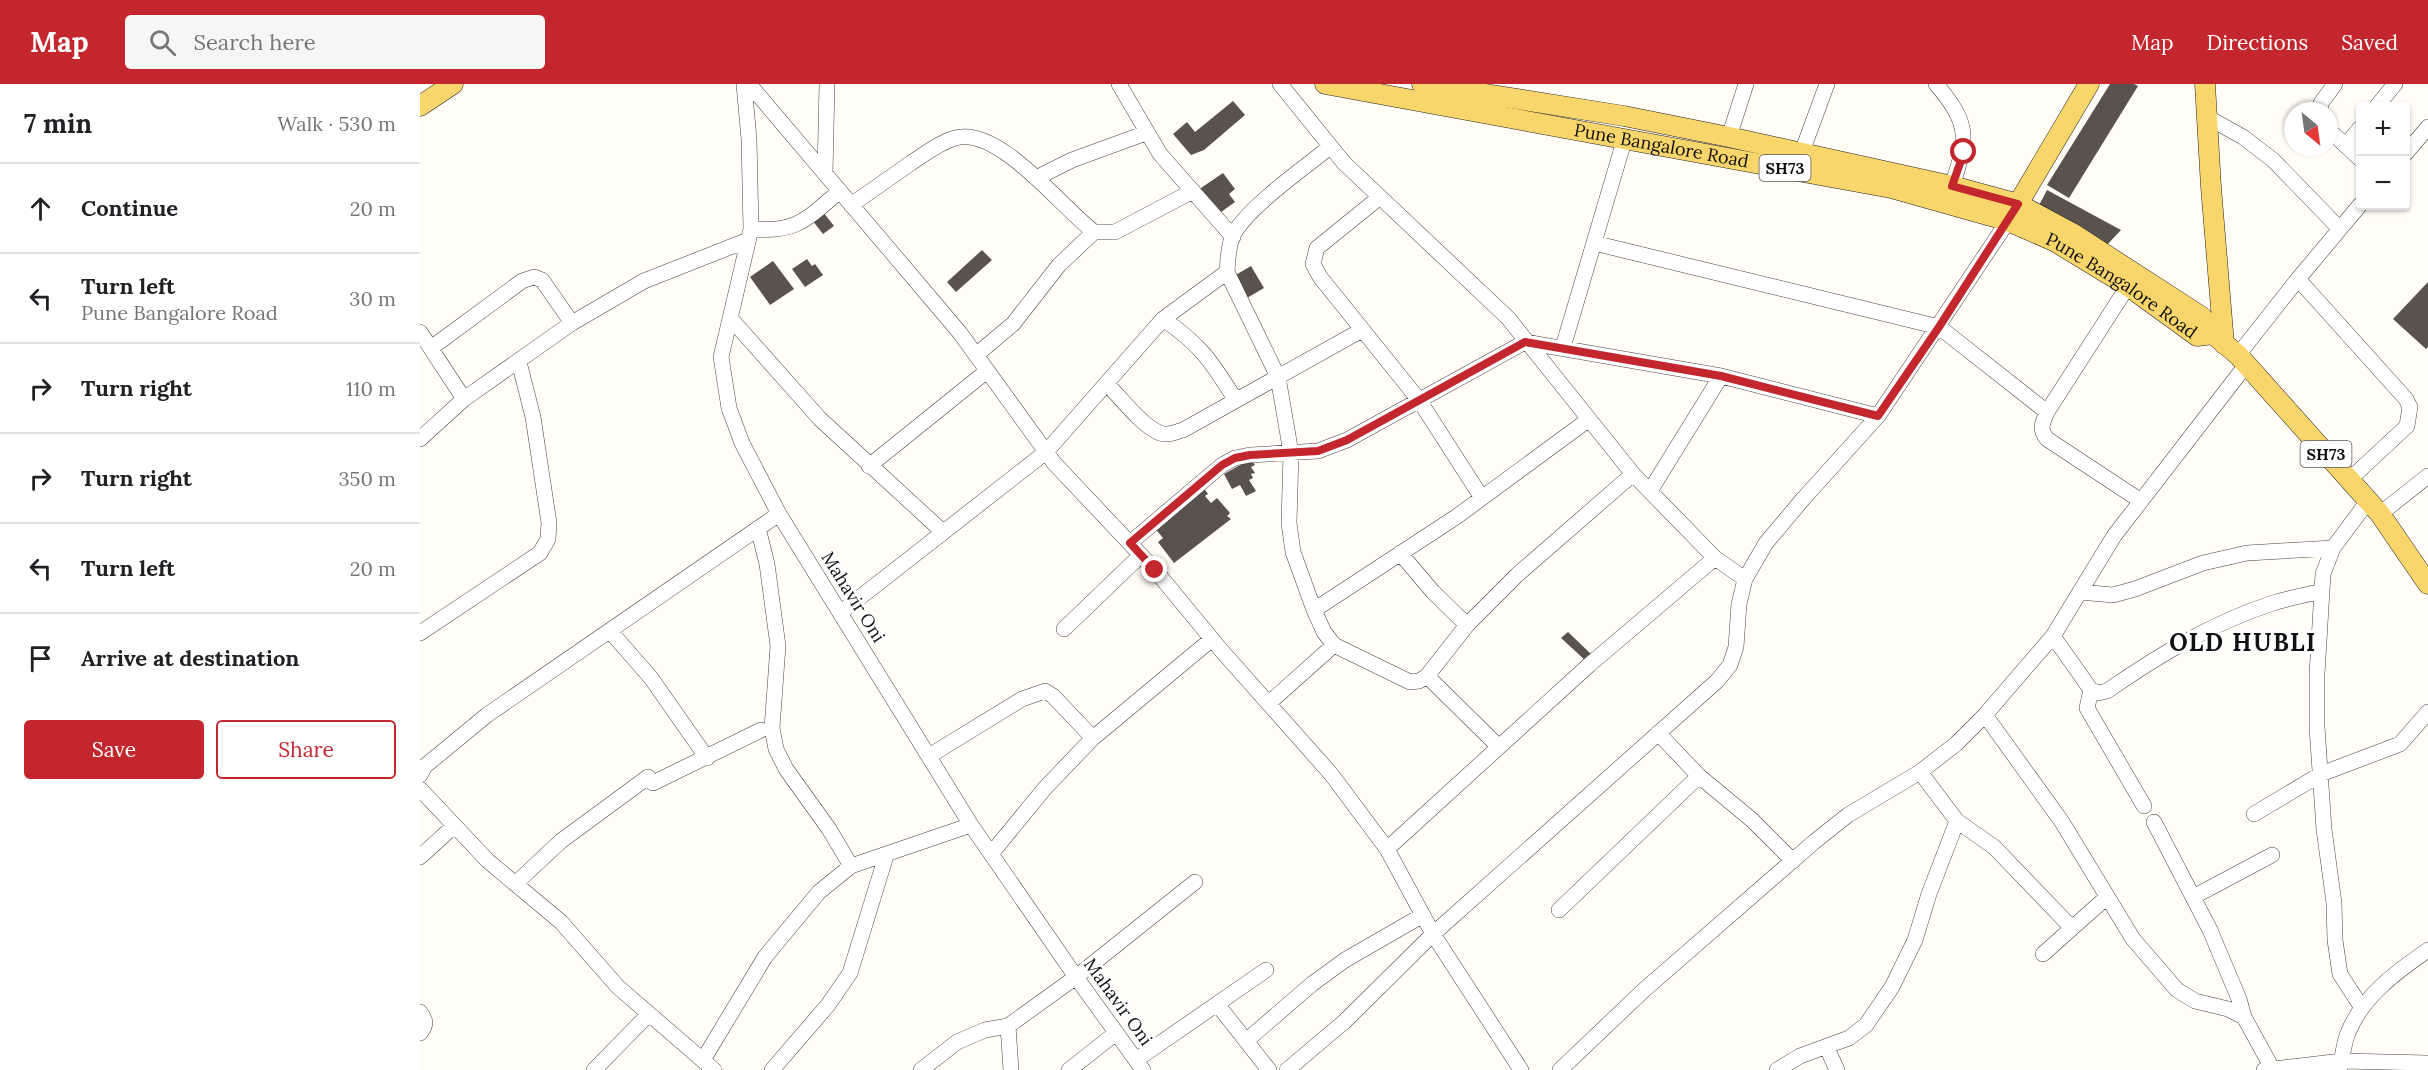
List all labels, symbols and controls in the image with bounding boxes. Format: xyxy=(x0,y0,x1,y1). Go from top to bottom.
search box xyxy=(125,15,545,69)
text: Map xyxy=(30,24,89,60)
icon: search xyxy=(146,26,179,59)
text: Search here xyxy=(194,28,316,56)
text: Map xyxy=(2131,29,2174,56)
text: Directions xyxy=(2207,29,2308,56)
text: Saved xyxy=(2341,29,2398,56)
north arrow xyxy=(2284,102,2338,156)
map controls xyxy=(2356,102,2410,210)
button: + xyxy=(2356,102,2410,156)
text: 7 min xyxy=(24,107,92,140)
text: Walk · 530 m xyxy=(277,111,396,136)
street label: Pune Bangalore Road xyxy=(1572,118,1751,173)
route start xyxy=(1950,138,1976,164)
road number: SH73 xyxy=(1760,155,1810,181)
button: − xyxy=(2356,156,2410,210)
icon: ahead xyxy=(24,192,57,225)
text: Continue xyxy=(81,194,178,222)
text: 20 m xyxy=(350,196,396,221)
street label: Pune Bangalore Road xyxy=(2042,227,2202,344)
text: Turn left xyxy=(81,272,175,300)
icon: left xyxy=(24,282,57,315)
text: 30 m xyxy=(349,286,396,311)
text: Pune Bangalore Road xyxy=(81,300,278,325)
icon: right xyxy=(24,372,57,405)
text: Turn right xyxy=(81,374,192,402)
text: 110 m xyxy=(346,376,396,401)
road number: SH73 xyxy=(2300,441,2352,467)
icon: right xyxy=(24,462,57,495)
text: Turn right xyxy=(81,464,192,492)
text: 350 m xyxy=(338,466,396,491)
street label: Mahavir Oni xyxy=(816,547,890,646)
icon: left xyxy=(24,552,57,585)
text: Turn left xyxy=(81,554,175,582)
text: 20 m xyxy=(350,556,396,581)
route end xyxy=(1141,556,1167,582)
district label: OLD HUBLI xyxy=(2169,627,2317,658)
icon: arrive xyxy=(24,642,57,675)
text: Arrive at destination xyxy=(81,644,299,672)
button: Save xyxy=(24,720,204,779)
button: Share xyxy=(216,720,396,779)
street label: Mahavir Oni xyxy=(1079,953,1158,1050)

